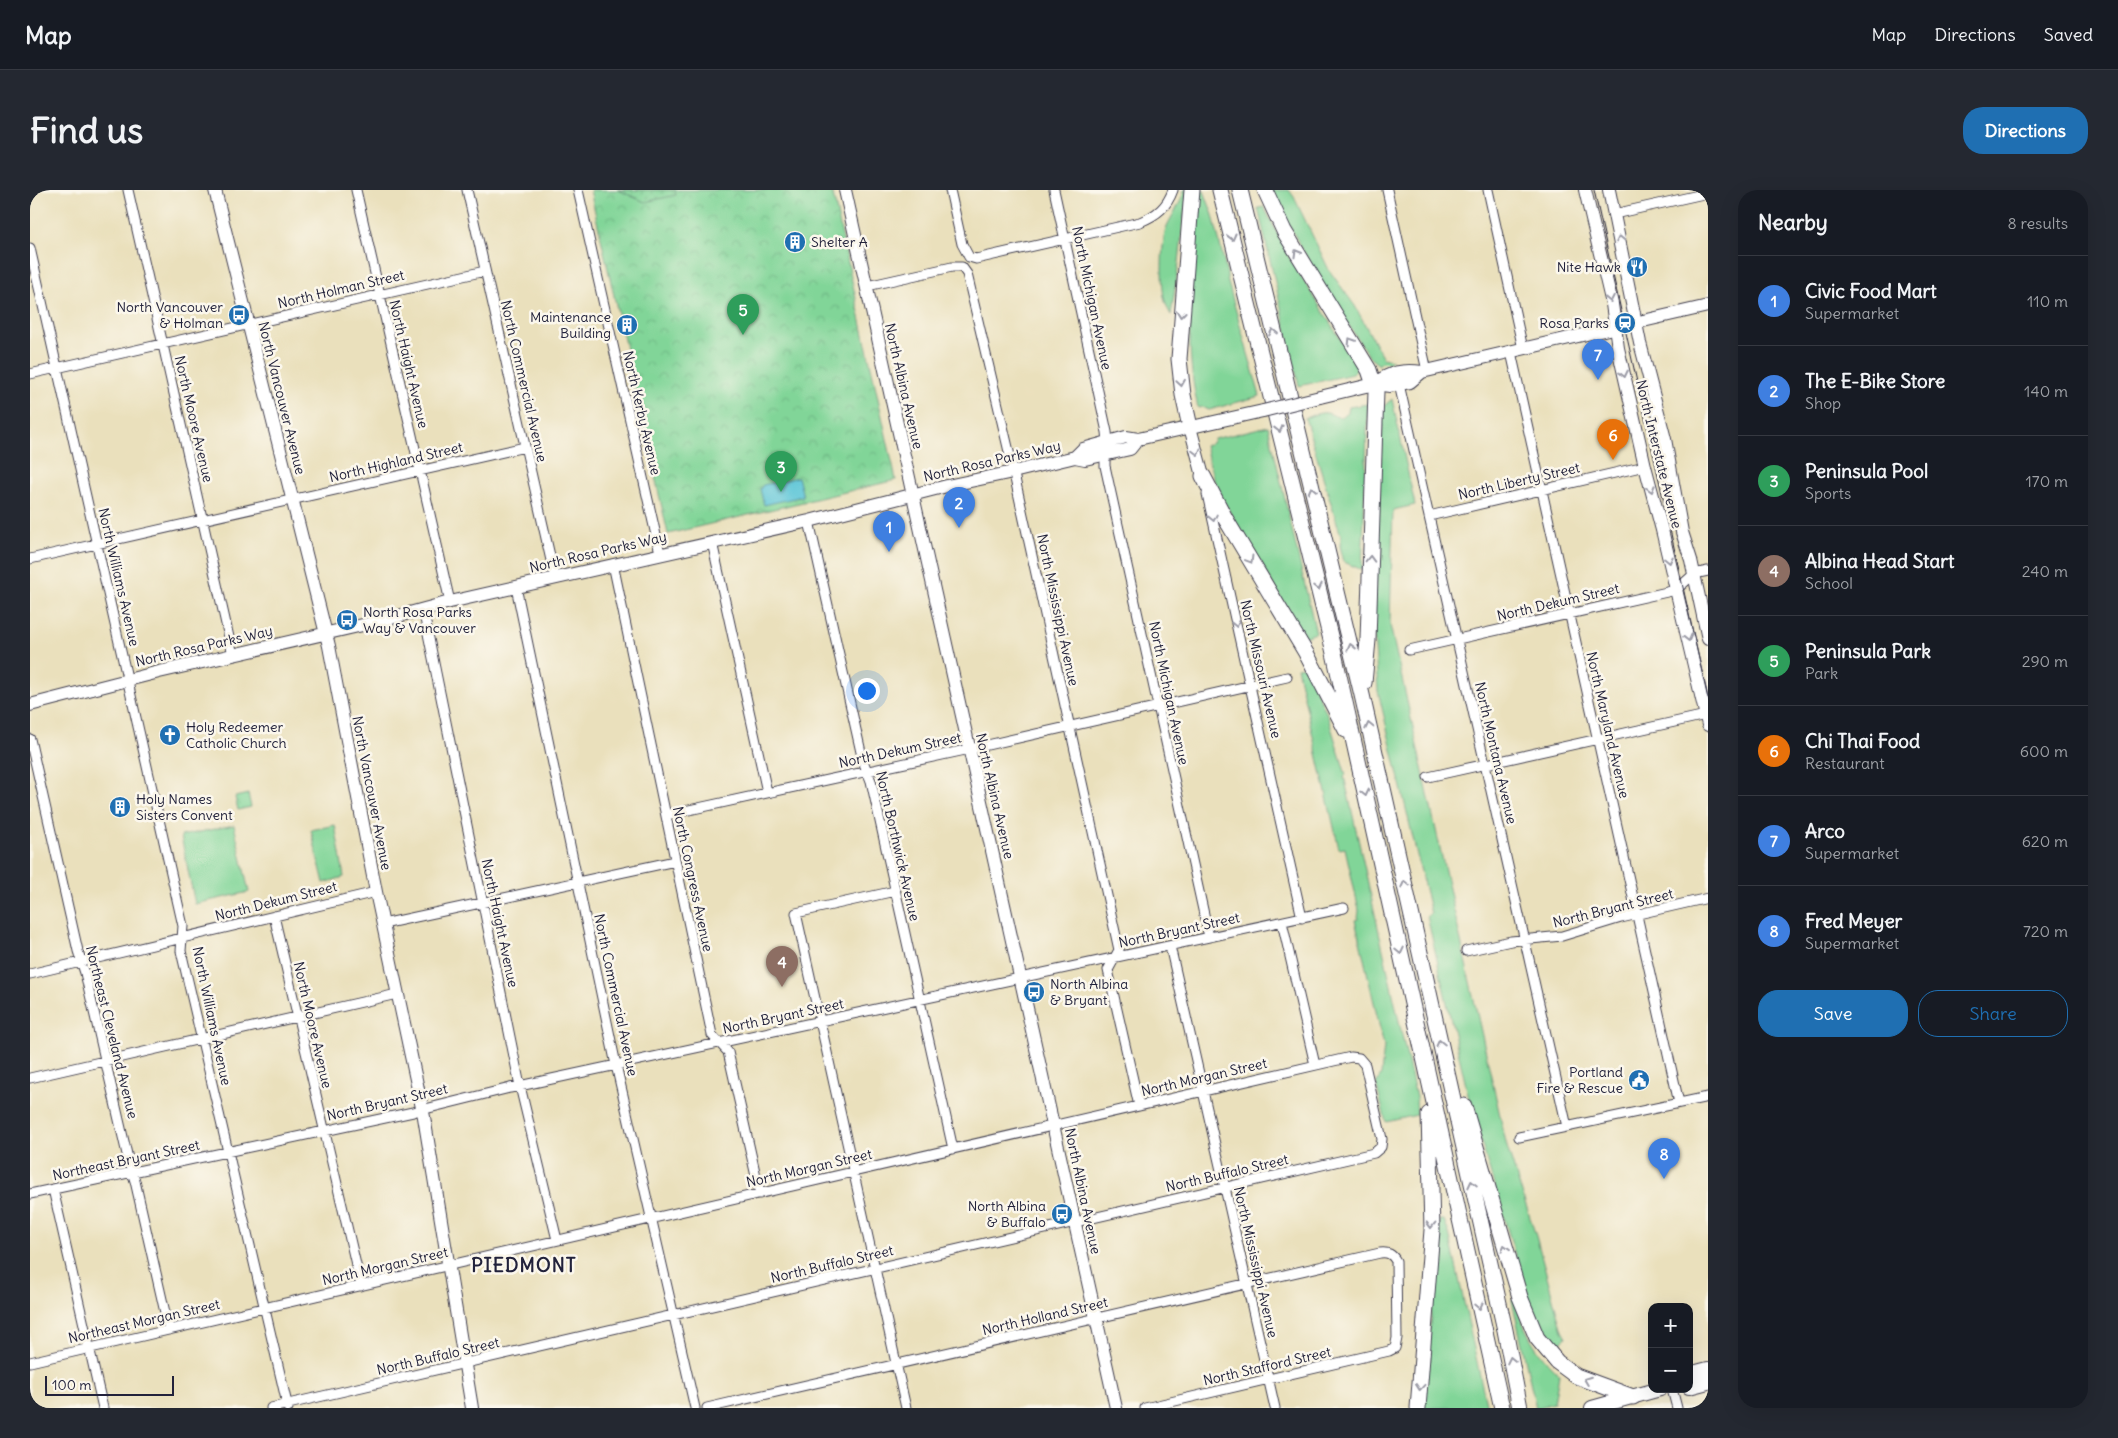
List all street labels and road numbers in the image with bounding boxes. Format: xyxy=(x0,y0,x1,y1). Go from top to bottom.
street label: North Michigan Avenue xyxy=(1068,225,1116,371)
street label: North Holman Street xyxy=(276,266,406,312)
street label: North Haight Avenue xyxy=(385,298,433,430)
street label: North Commercial Avenue xyxy=(497,298,551,464)
street label: North Vancouver Avenue xyxy=(254,320,310,476)
street label: North Albina Avenue xyxy=(881,321,927,451)
street label: North Kerby Avenue xyxy=(619,349,665,477)
street label: North Moore Avenue xyxy=(171,354,217,484)
street label: North Interstate Avenue xyxy=(1632,378,1686,530)
street label: North Rosa Parks Way xyxy=(922,436,1062,486)
street label: North Highland Street xyxy=(327,438,465,486)
street label: North Liberty Street xyxy=(1456,458,1582,504)
street label: North Williams Avenue xyxy=(94,506,144,648)
street label: North Rosa Parks Way xyxy=(528,527,668,577)
street label: North Mississippi Avenue xyxy=(1033,532,1083,688)
street label: North Dekum Street xyxy=(1495,579,1621,625)
street label: North Missouri Avenue xyxy=(1236,598,1286,740)
street label: North Michigan Avenue xyxy=(1145,620,1193,766)
street label: North Rosa Parks Way xyxy=(134,621,274,671)
street label: North Maryland Avenue xyxy=(1582,650,1634,800)
street label: North Montana Avenue xyxy=(1471,680,1521,826)
street label: North Vancouver Avenue xyxy=(348,714,396,872)
street label: North Dekum Street xyxy=(837,728,963,772)
street label: North Albina Avenue xyxy=(972,731,1018,861)
street label: North Borthwick Avenue xyxy=(872,769,924,923)
street label: North Congress Avenue xyxy=(669,805,717,953)
street label: North Haight Avenue xyxy=(478,857,522,989)
street label: North Dekum Street xyxy=(213,877,339,925)
street label: North Bryant Street xyxy=(1551,884,1675,932)
street label: North Bryant Street xyxy=(1117,908,1242,952)
street label: North Commercial Avenue xyxy=(590,912,642,1078)
street label: Northeast Cleveland Avenue xyxy=(82,944,142,1120)
street label: North Williams Avenue xyxy=(188,945,236,1087)
street label: North Moore Avenue xyxy=(290,960,336,1090)
street label: North Bryant Street xyxy=(721,994,846,1038)
street label: North Morgan Street xyxy=(1139,1054,1269,1100)
street label: North Bryant Street xyxy=(325,1079,449,1125)
street label: North Albina Avenue xyxy=(1061,1126,1105,1256)
street label: Northeast Bryant Street xyxy=(51,1136,202,1184)
street label: North Morgan Street xyxy=(744,1145,874,1191)
street label: North Buffalo Street xyxy=(1164,1150,1290,1196)
street label: North Mississippi Avenue xyxy=(1230,1185,1282,1339)
street label: North Buffalo Street xyxy=(769,1241,895,1287)
street label: North Morgan Street xyxy=(320,1243,450,1289)
street label: North Holland Street xyxy=(980,1293,1110,1339)
street label: Northeast Morgan Street xyxy=(66,1295,222,1347)
street label: North Buffalo Street xyxy=(375,1333,501,1379)
street label: North Stafford Street xyxy=(1201,1342,1333,1389)

